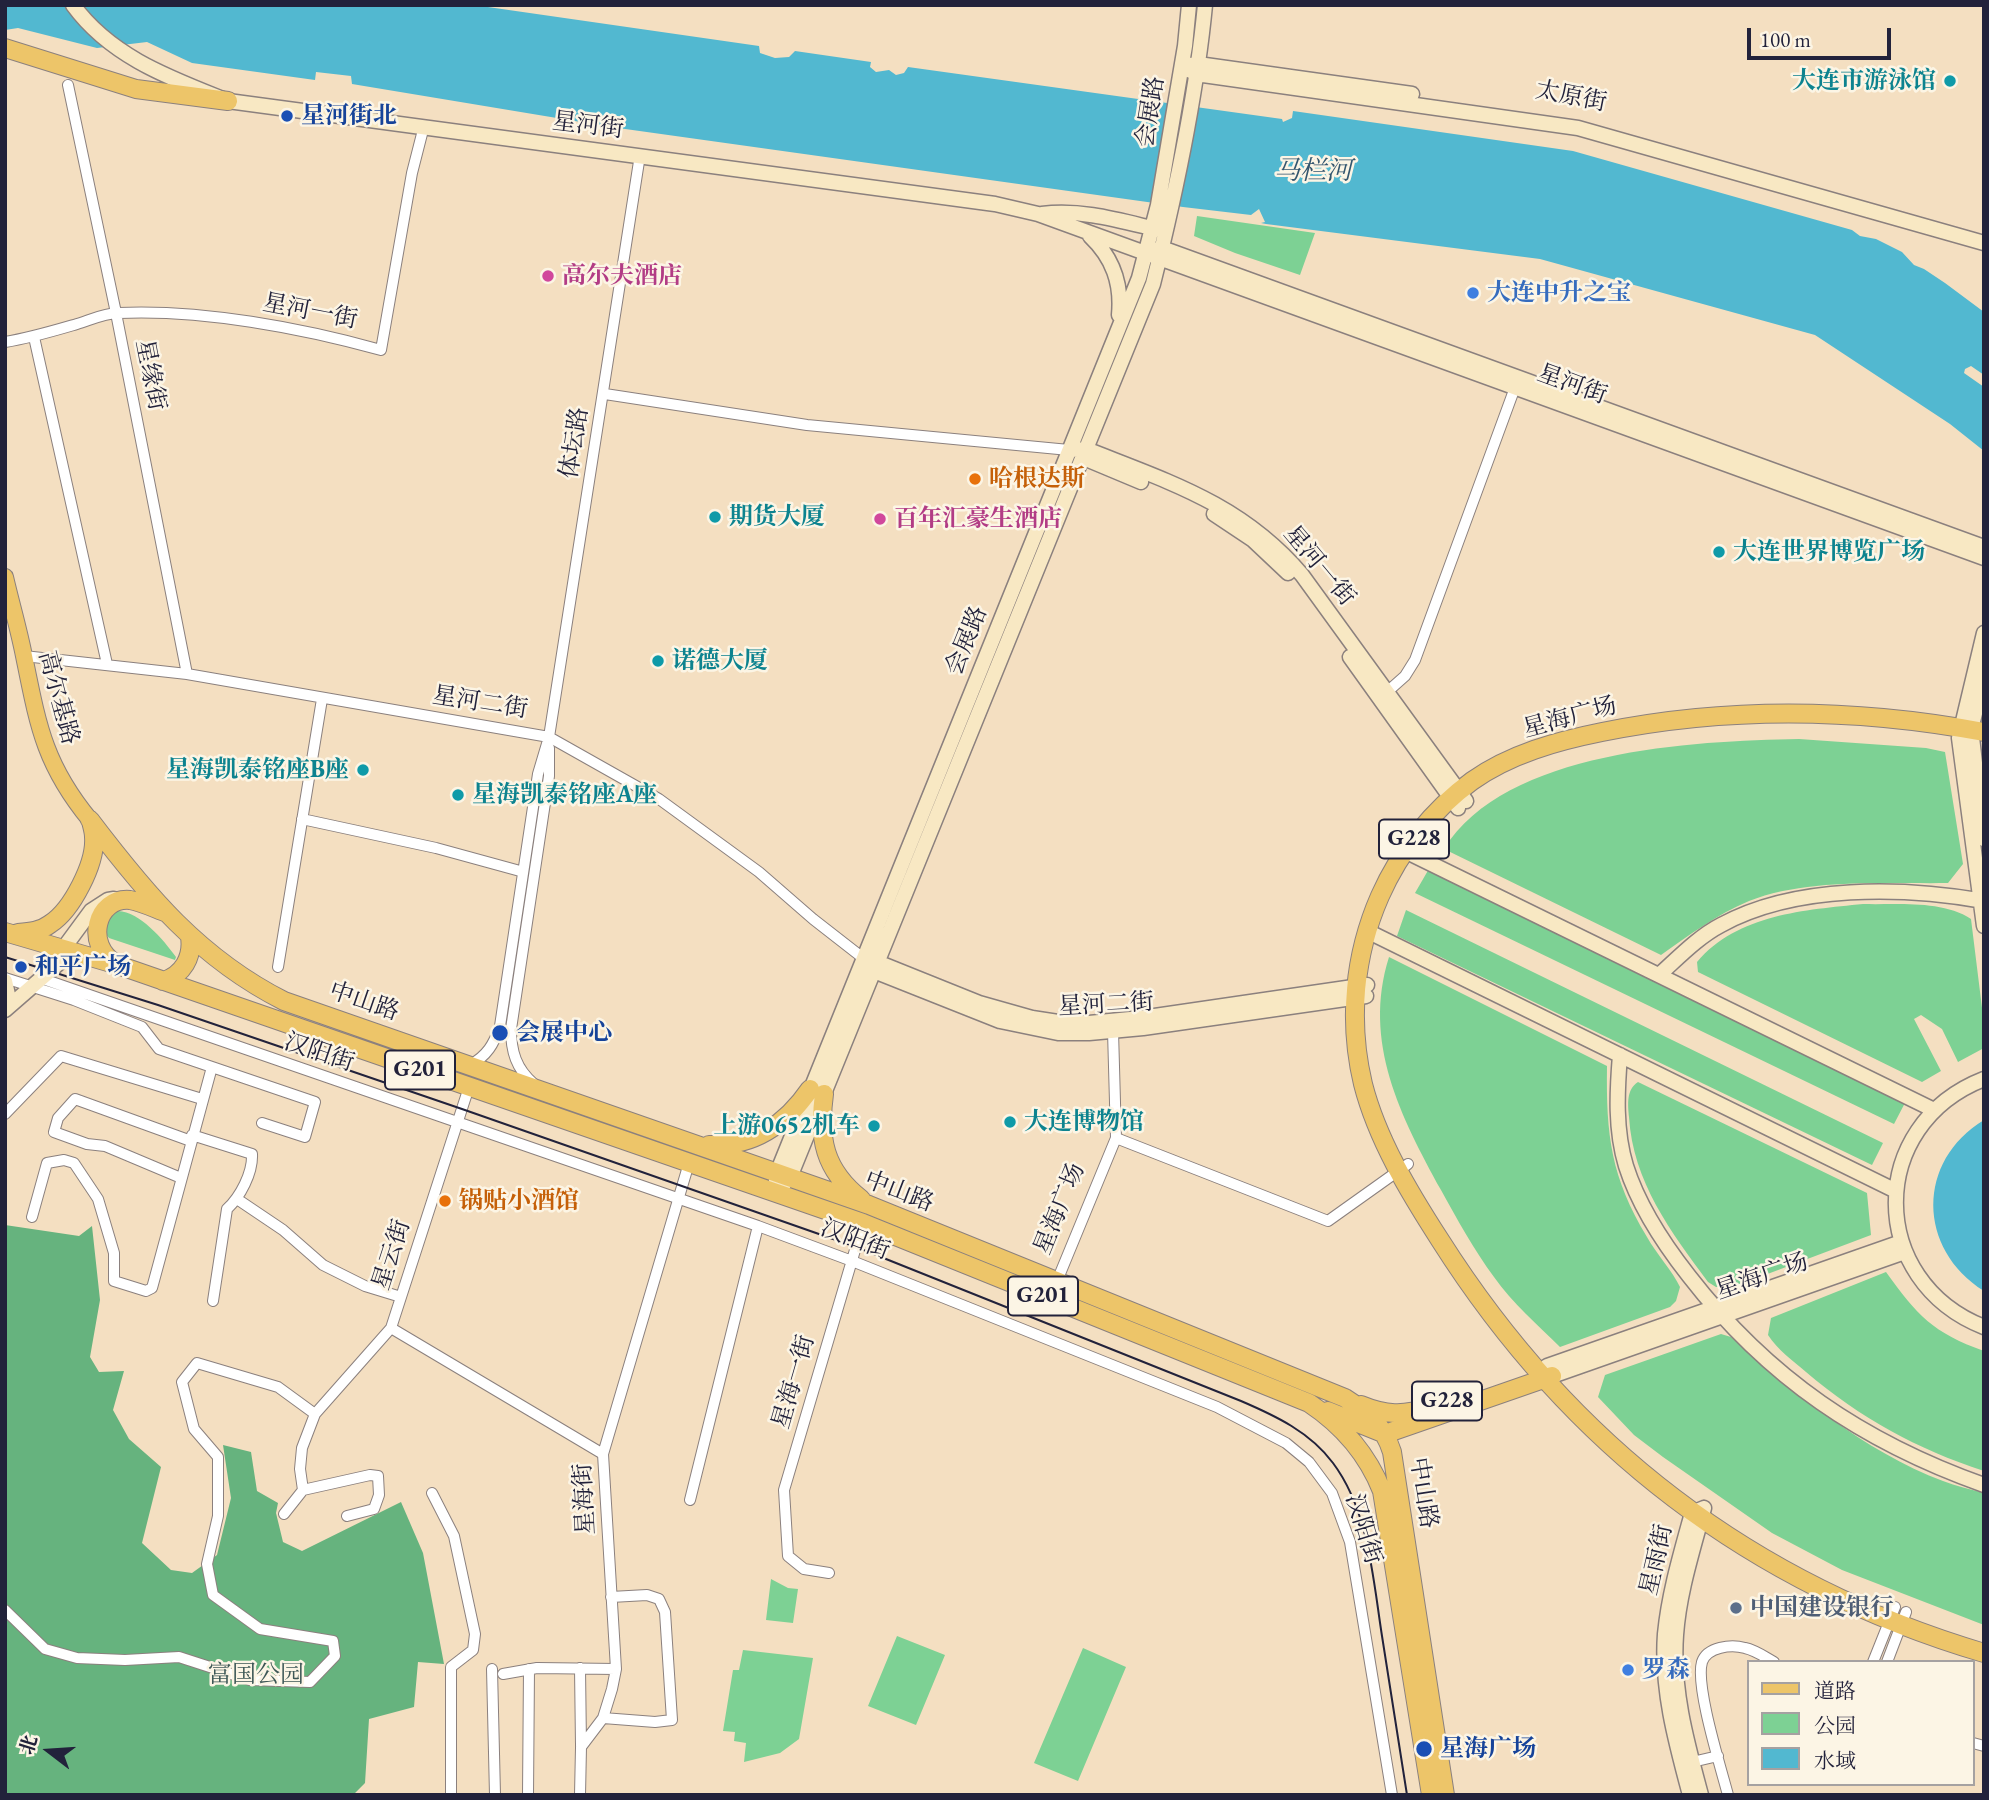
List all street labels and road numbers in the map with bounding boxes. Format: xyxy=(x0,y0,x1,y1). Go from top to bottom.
street label: 会展路 xyxy=(1131,74,1171,150)
street label: 太原街 xyxy=(1533,76,1609,118)
street label: 星河街 xyxy=(551,107,625,145)
street label: 星河一街 xyxy=(260,289,360,335)
street label: 星缘街 xyxy=(129,337,171,413)
street label: 星河街 xyxy=(1533,359,1611,411)
street label: 体坛路 xyxy=(555,405,595,481)
street label: 星河一街 xyxy=(1277,520,1361,612)
street label: 会展路 xyxy=(940,602,994,680)
street label: 高尔基路 xyxy=(32,648,84,748)
street label: 星河二街 xyxy=(430,681,530,725)
street label: 星海广场 xyxy=(1520,692,1620,744)
road number: G228 xyxy=(1379,820,1449,859)
street label: 中山路 xyxy=(325,977,403,1027)
street label: 星河二街 xyxy=(1057,988,1155,1022)
street label: 汉阳街 xyxy=(280,1028,358,1078)
road number: G201 xyxy=(385,1050,455,1090)
street label: 星海广场 xyxy=(1029,1159,1091,1259)
street label: 中山路 xyxy=(860,1166,938,1218)
street label: 汉阳街 xyxy=(816,1214,894,1266)
street label: 星云街 xyxy=(367,1216,417,1294)
street label: 星海广场 xyxy=(1712,1248,1812,1306)
road number: G201 xyxy=(1008,1276,1078,1316)
street label: 星海一街 xyxy=(767,1332,821,1432)
road number: G228 xyxy=(1412,1382,1482,1420)
street label: 中山路 xyxy=(1403,1455,1443,1531)
street label: 星海街 xyxy=(569,1462,601,1536)
street label: 汉阳街 xyxy=(1339,1490,1387,1568)
street label: 星雨街 xyxy=(1635,1522,1679,1598)

